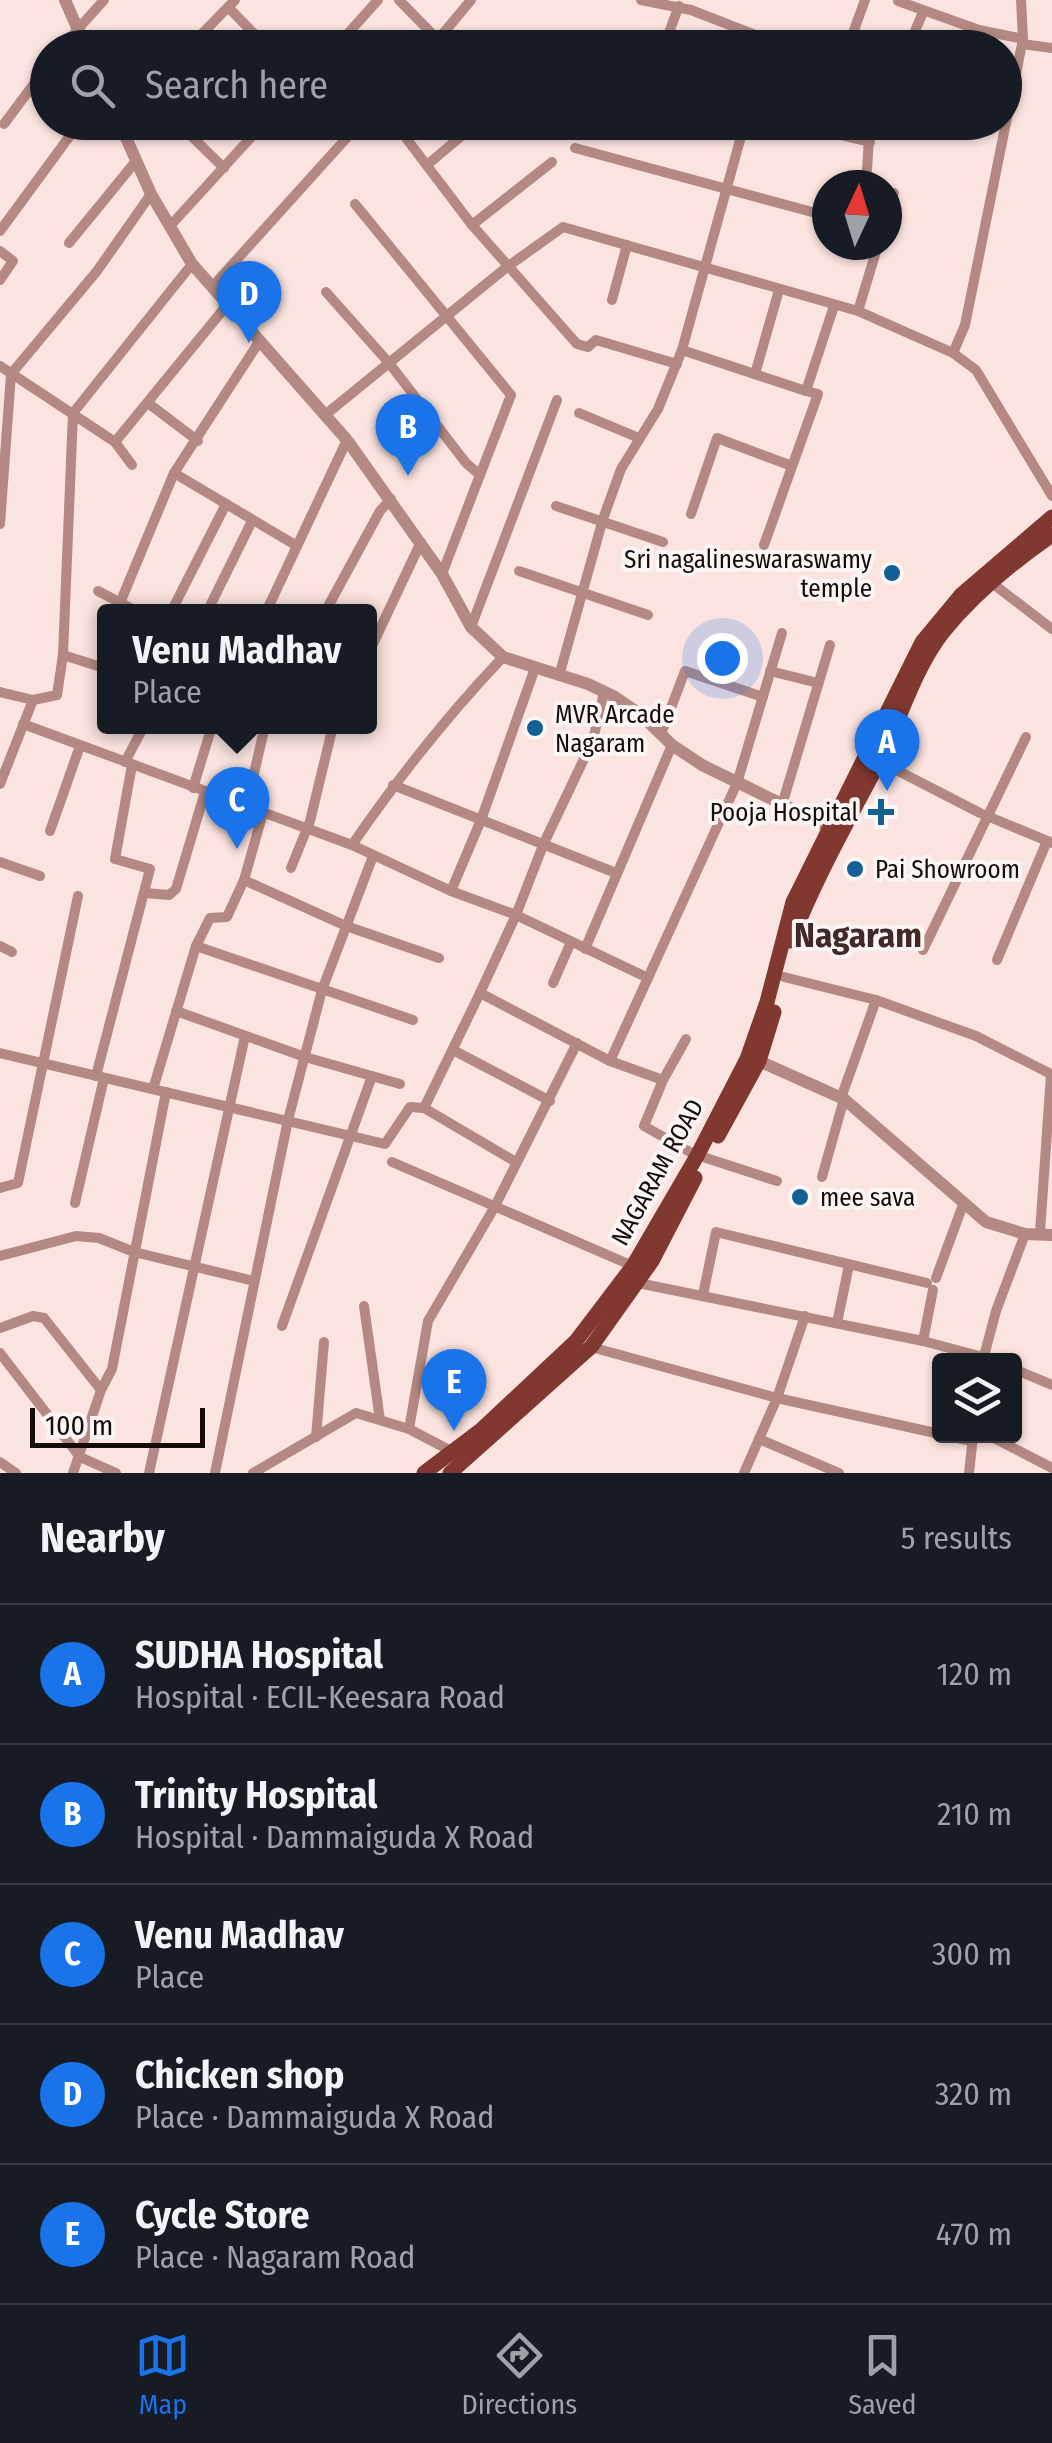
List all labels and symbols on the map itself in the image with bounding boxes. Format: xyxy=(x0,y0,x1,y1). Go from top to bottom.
north arrow xyxy=(812,170,902,260)
pin: D xyxy=(216,260,282,343)
pin: B xyxy=(376,394,440,476)
place label: Sri nagalineswaraswamy temple xyxy=(624,545,872,604)
marker: Sri nagalineswaraswamy temple xyxy=(881,562,903,584)
your location xyxy=(697,633,748,684)
place label: MVR Arcade Nagaram xyxy=(555,700,675,759)
pin: A xyxy=(854,708,920,791)
marker: MVR Arcade Nagaram xyxy=(524,717,546,739)
pin: C xyxy=(204,766,270,849)
place label: Pooja Hospital xyxy=(710,798,858,828)
marker: Pooja Hospital xyxy=(868,799,894,825)
place label: Pai Showroom xyxy=(875,855,1020,885)
marker: Pai Showroom xyxy=(844,858,866,880)
district label: Nagaram xyxy=(794,914,922,956)
street label: NAGARAM ROAD xyxy=(605,1094,710,1251)
place label: mee sava xyxy=(820,1183,915,1213)
marker: mee sava xyxy=(789,1186,811,1208)
pin: E xyxy=(422,1348,486,1431)
scale bar xyxy=(30,1403,205,1448)

